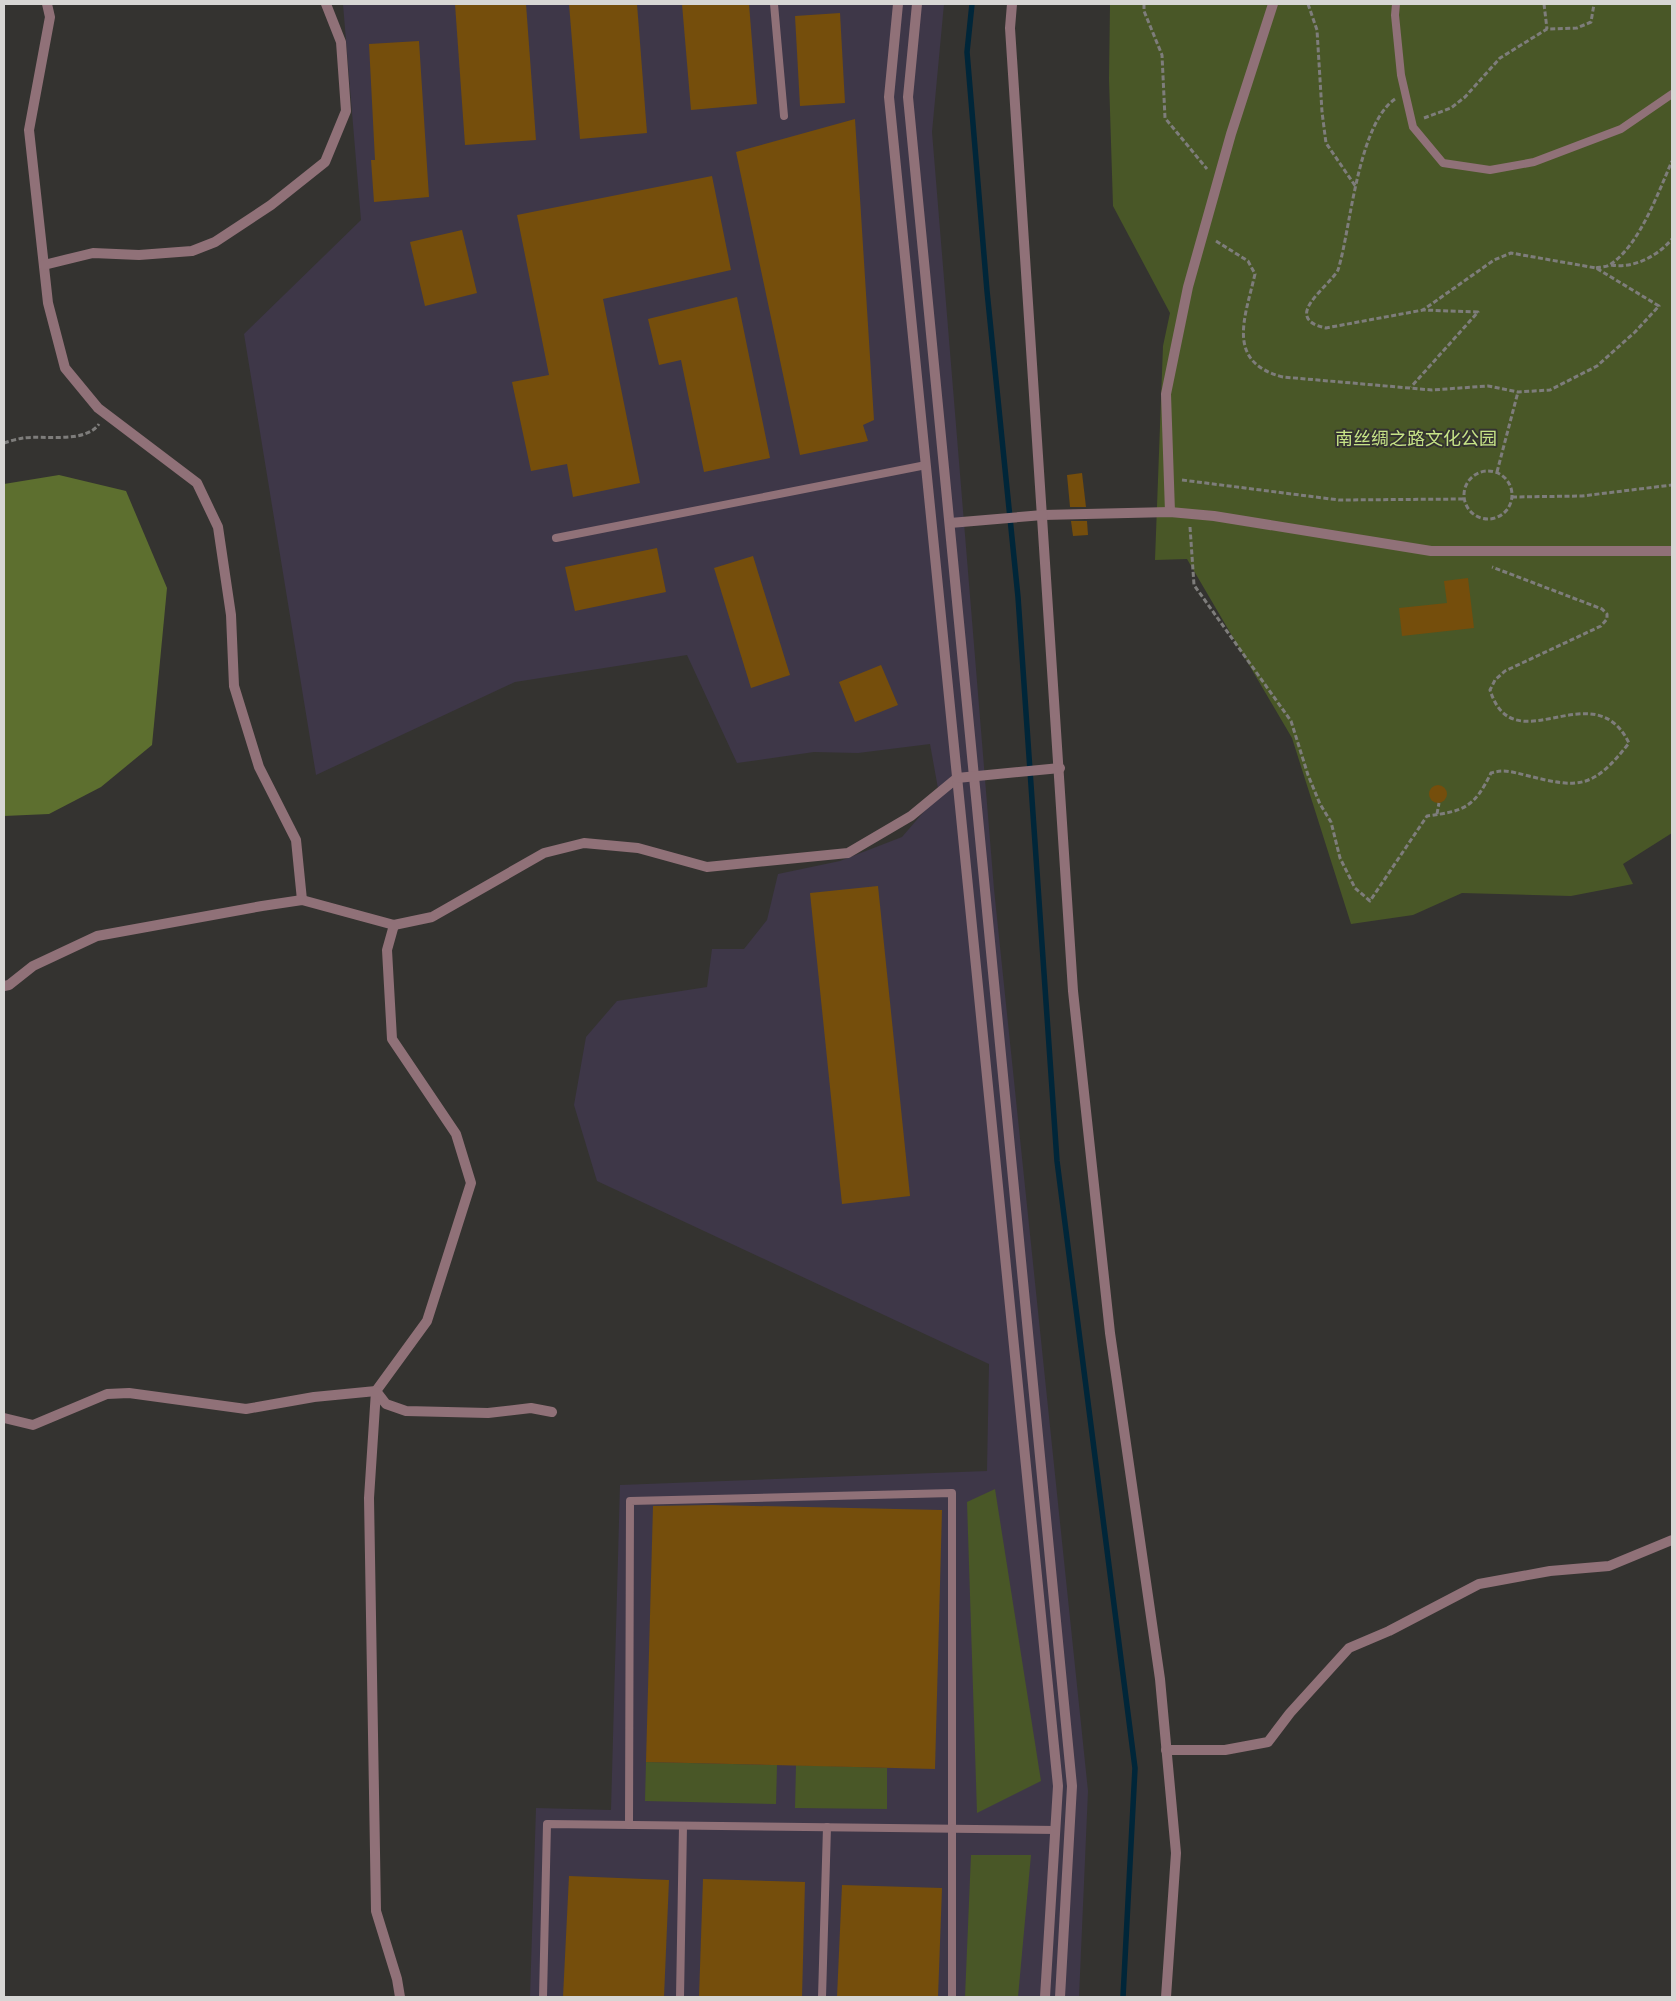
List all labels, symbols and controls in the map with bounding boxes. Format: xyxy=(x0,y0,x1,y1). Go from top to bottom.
park label: 南丝绸之路文化公园 xyxy=(1335,429,1497,452)

